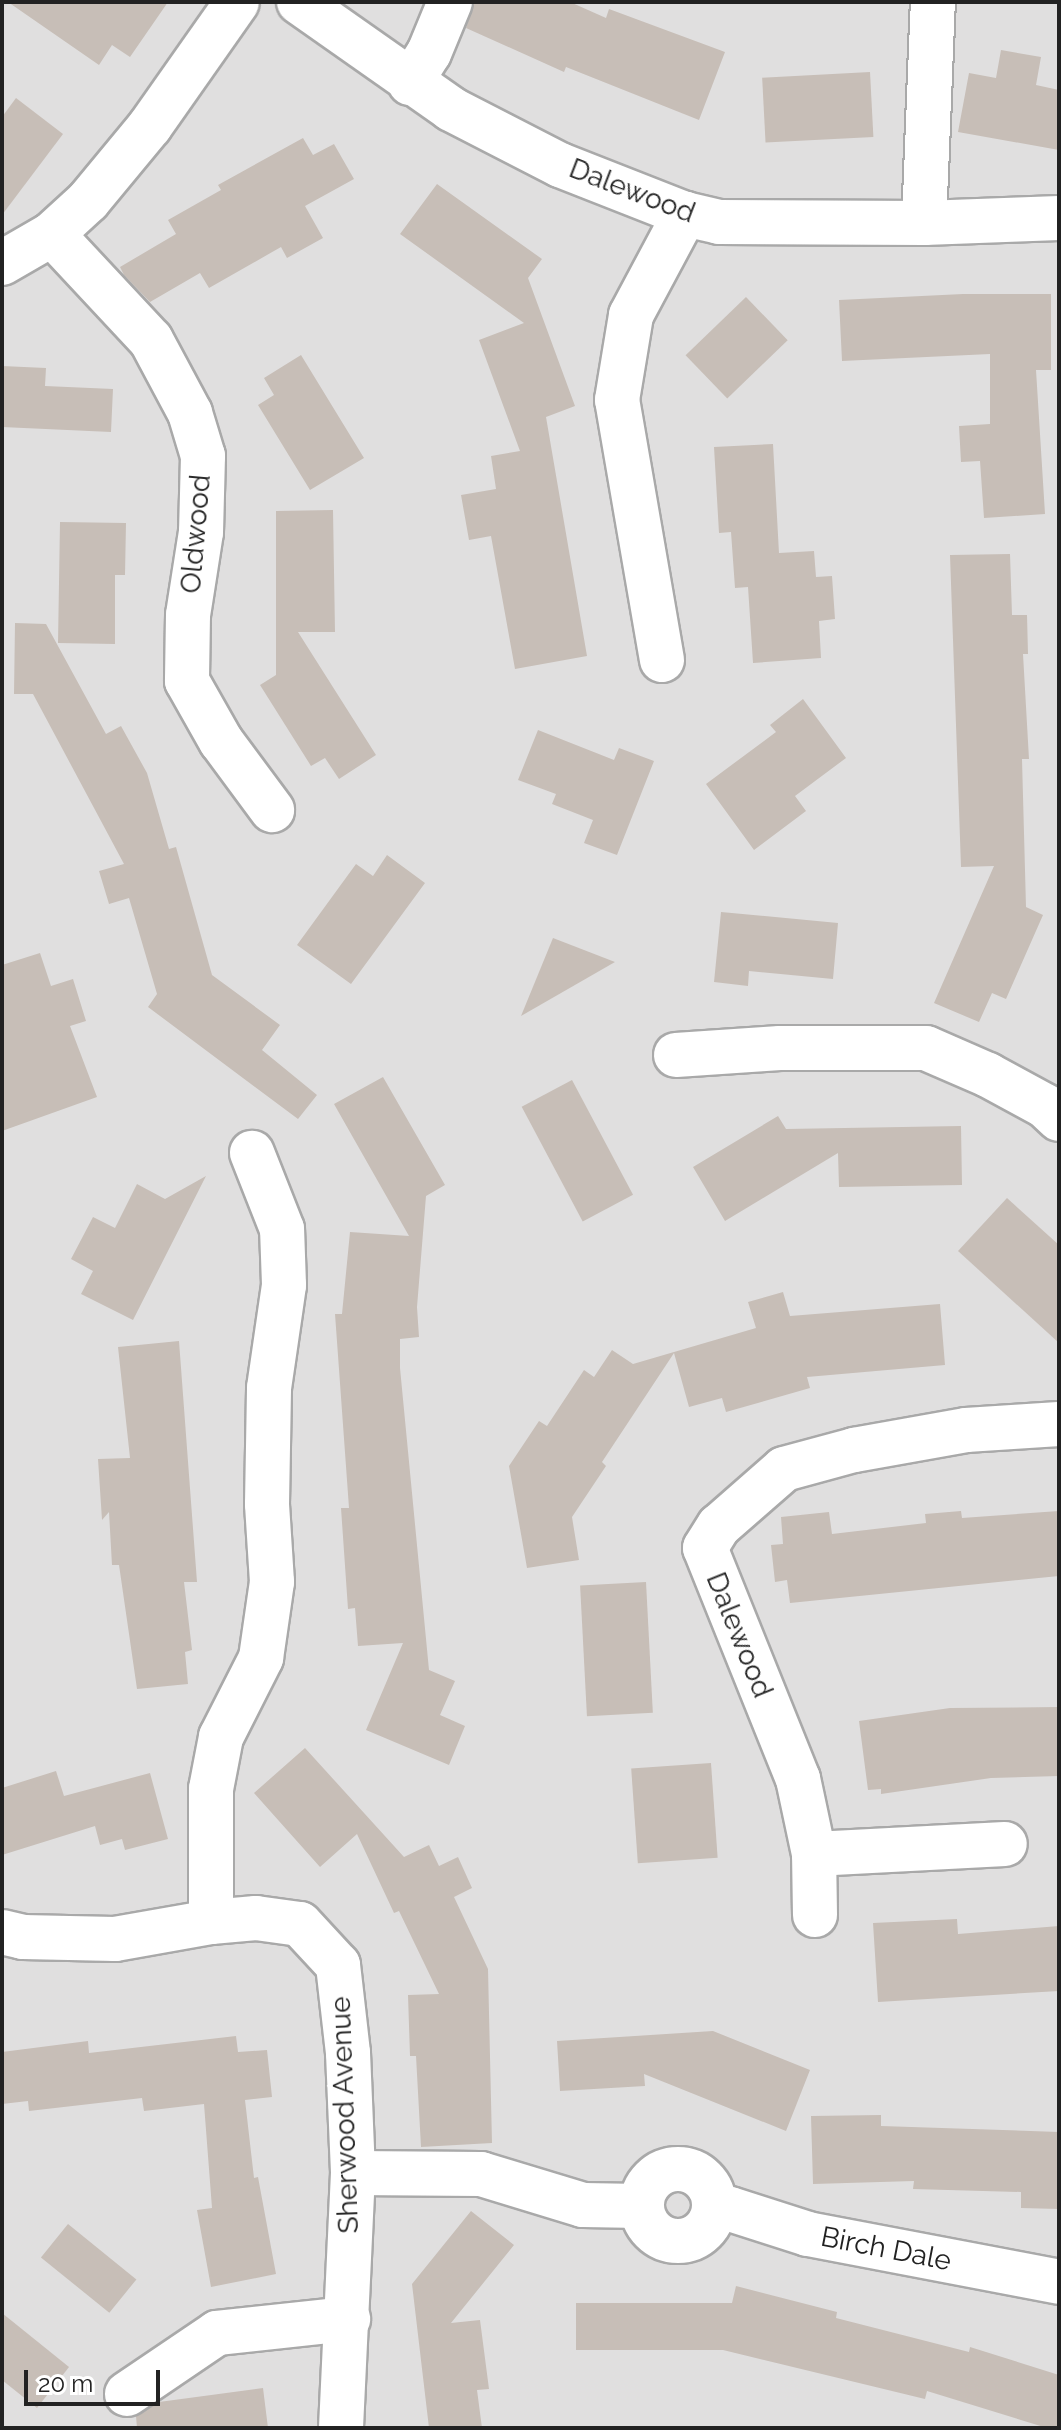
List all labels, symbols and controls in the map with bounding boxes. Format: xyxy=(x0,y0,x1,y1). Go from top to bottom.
street label: Dalewood xyxy=(564,152,700,230)
street label: Oldwood xyxy=(174,473,218,595)
street label: Dalewood xyxy=(699,1568,779,1702)
street label: Sherwood Avenue xyxy=(324,1996,366,2234)
street label: Birch Dale xyxy=(818,2220,954,2278)
scale bar xyxy=(28,2354,164,2404)
text: 20 m xyxy=(38,2369,93,2398)

